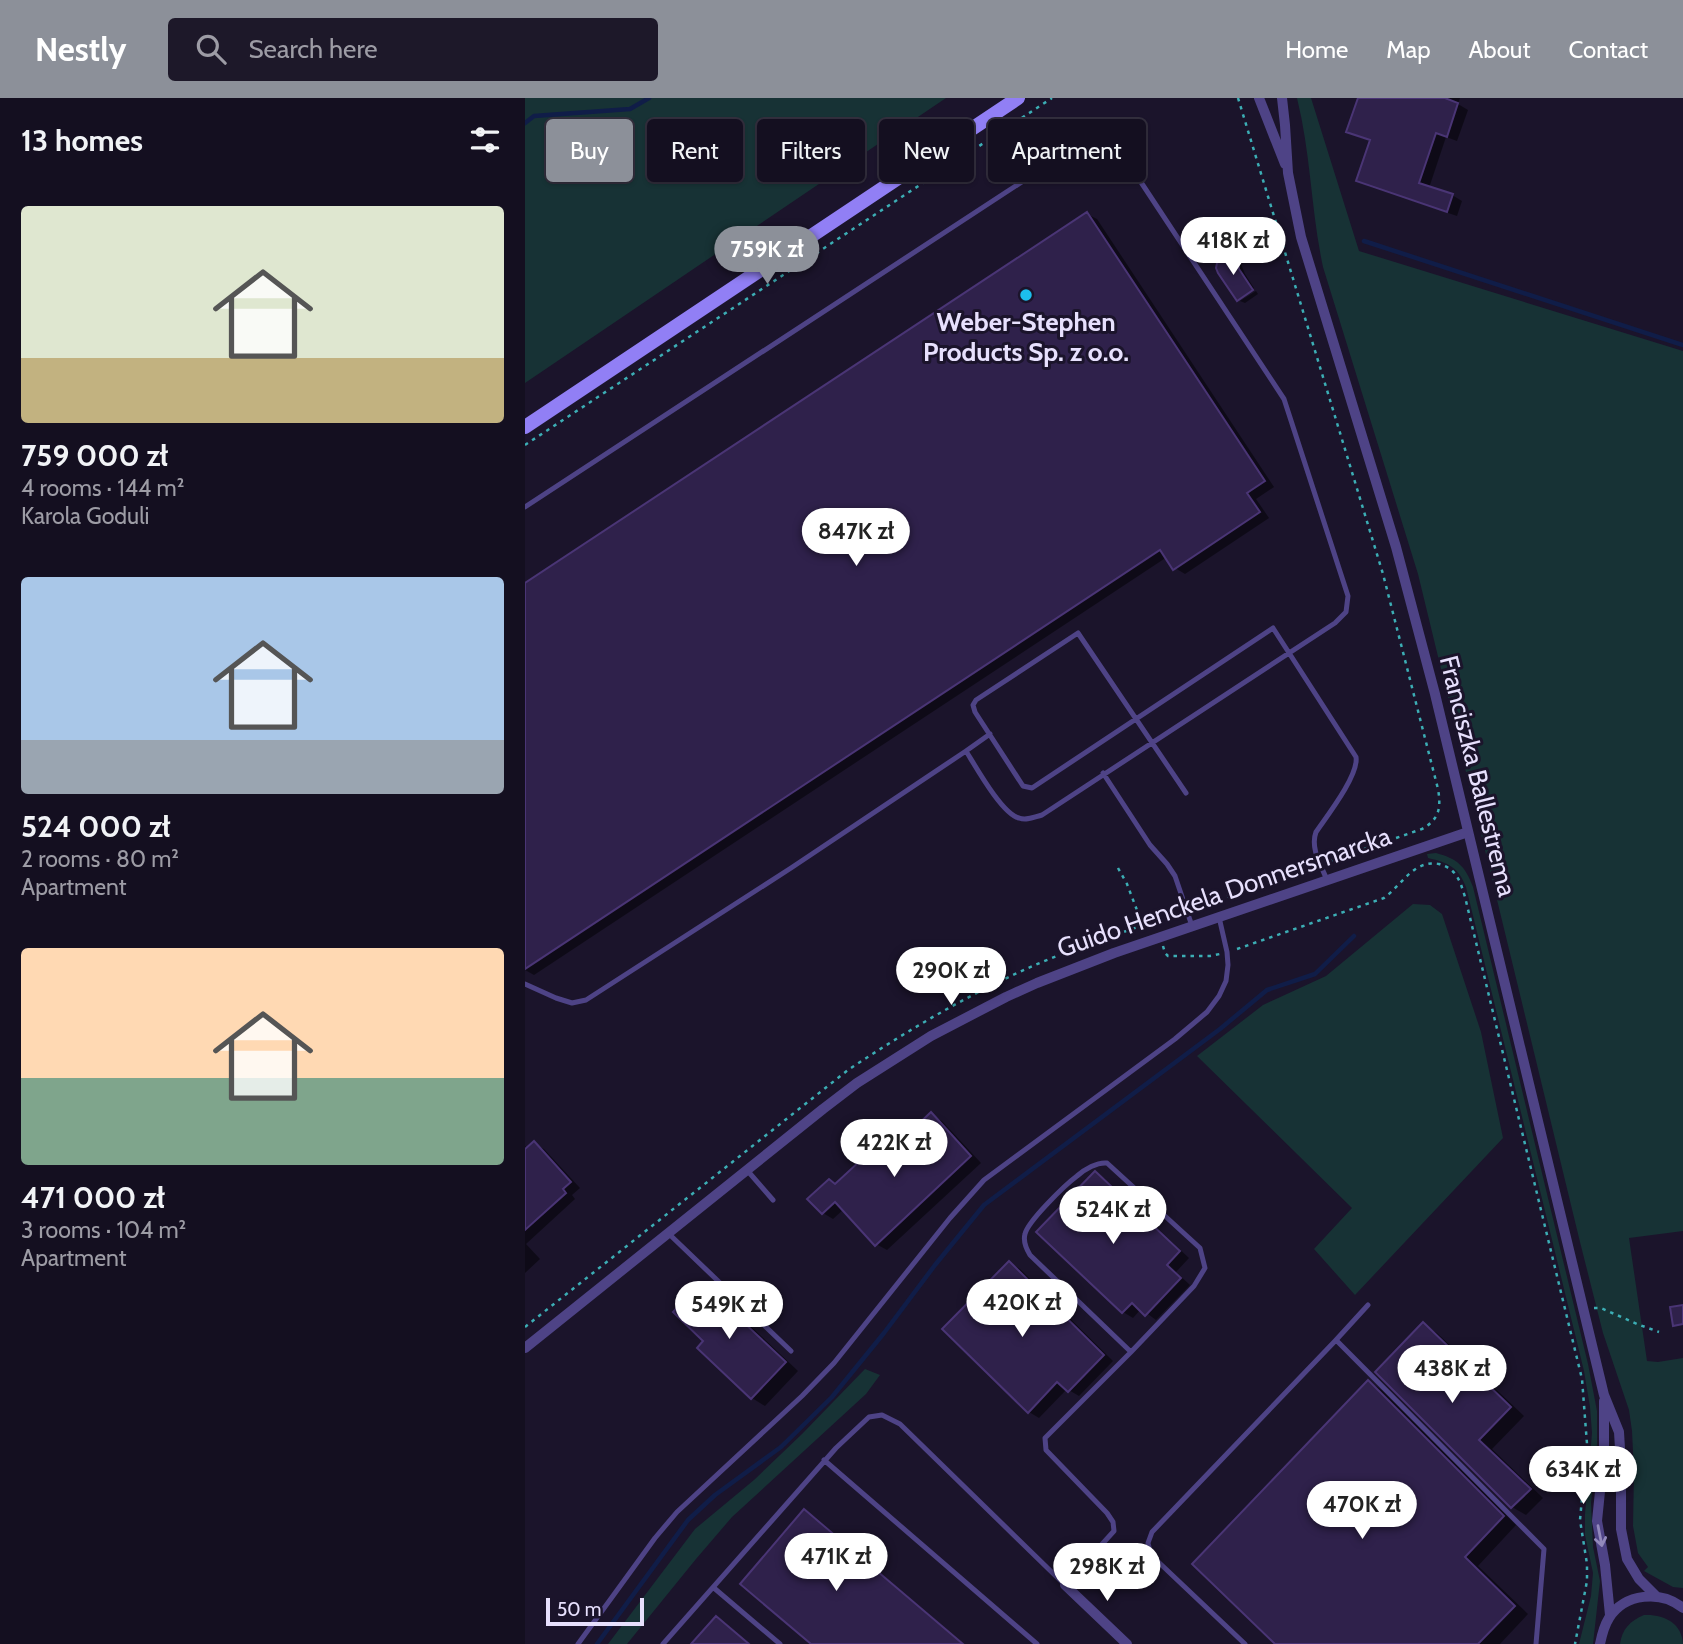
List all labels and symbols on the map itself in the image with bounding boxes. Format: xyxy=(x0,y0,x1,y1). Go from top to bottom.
pin: 418K zł xyxy=(1168,218,1298,277)
pin: 759K zł xyxy=(702,226,832,286)
marker: Weber-Stephen Products Sp. z o.o. xyxy=(1018,287,1034,303)
place label: Weber-Stephen Products Sp. z o.o. xyxy=(923,306,1129,368)
pin: 847K zł xyxy=(791,508,921,568)
street label: Franciszka Ballestrema xyxy=(1433,652,1524,900)
street label: Guido Henckela Donnersmarcka xyxy=(1053,820,1396,964)
pin: 290K zł xyxy=(886,948,1016,1007)
pin: 422K zł xyxy=(829,1119,959,1179)
pin: 524K zł xyxy=(1048,1186,1178,1246)
pin: 420K zł xyxy=(957,1280,1087,1339)
pin: 549K zł xyxy=(664,1282,794,1341)
pin: 438K zł xyxy=(1387,1346,1517,1405)
pin: 634K zł xyxy=(1518,1446,1648,1506)
pin: 470K zł xyxy=(1297,1482,1427,1541)
one-way arrow xyxy=(1593,1524,1607,1547)
pin: 471K zł xyxy=(771,1534,901,1593)
pin: 298K zł xyxy=(1042,1544,1172,1603)
scale bar xyxy=(546,1595,644,1627)

